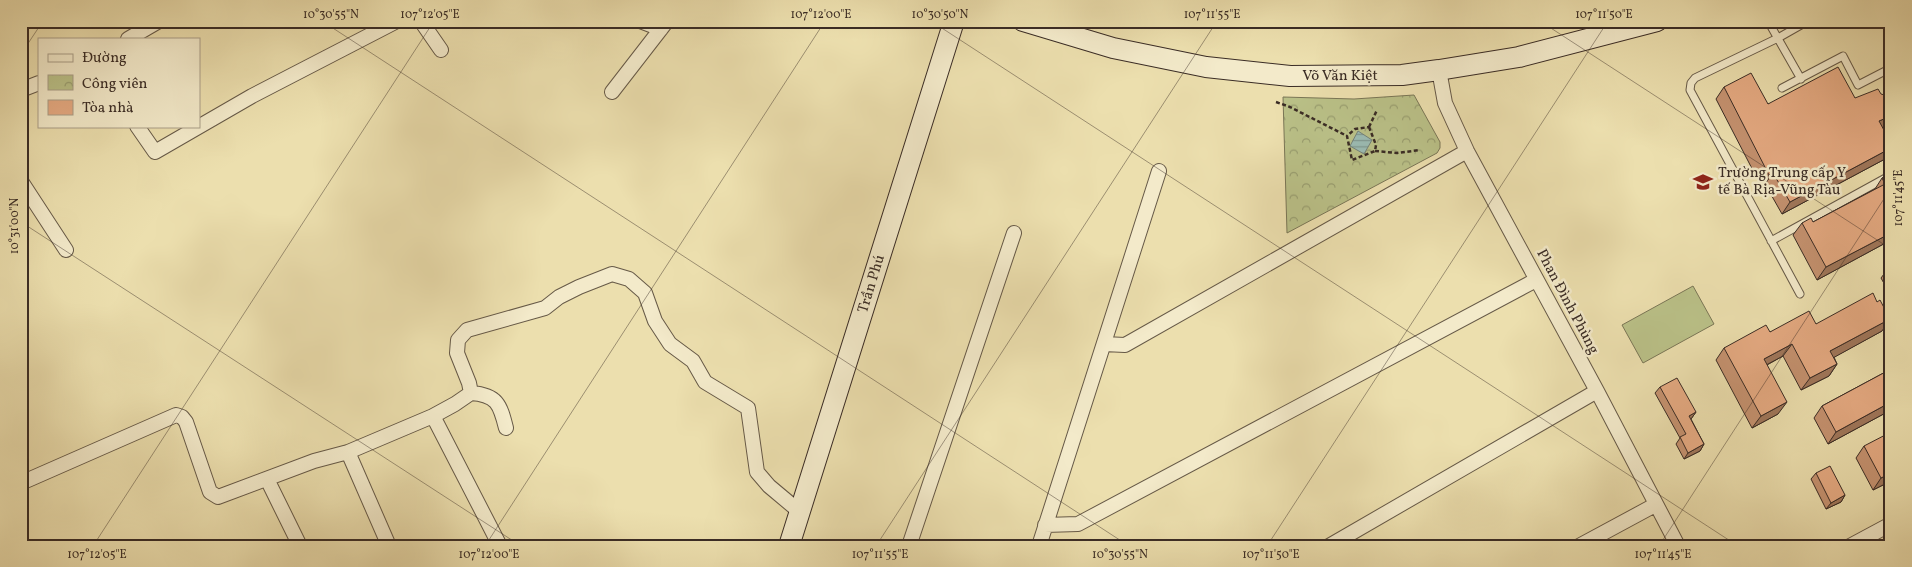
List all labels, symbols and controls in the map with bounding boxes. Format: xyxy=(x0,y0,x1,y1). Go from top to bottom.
text: 10°30'55"N xyxy=(303,7,359,23)
text: 107°12'05"E xyxy=(400,7,460,23)
text: 107°12'00"E xyxy=(791,7,851,23)
text: 10°30'50"N xyxy=(912,7,969,23)
text: 107°11'55"E xyxy=(1184,7,1240,23)
text: 107°11'50"E xyxy=(1575,7,1633,23)
legend xyxy=(38,38,200,128)
text: Đường xyxy=(82,48,127,69)
street label: Võ Văn Kiệt xyxy=(1302,66,1378,87)
text: Công viên xyxy=(82,74,147,95)
text: Tòa nhà xyxy=(82,98,134,119)
place label: Trường Trung cấp Y tế Bà Rịa-Vũng Tàu xyxy=(1718,163,1847,201)
text: 107°11'45"E xyxy=(1891,170,1907,226)
school or university icon: Trường Trung cấp Y tế Bà Rịa-Vũng Tàu xyxy=(1692,171,1714,193)
text: 10°31'00"N xyxy=(7,198,23,254)
street label: Phan Đình Phùng xyxy=(1530,246,1604,359)
street label: Trần Phú xyxy=(853,252,891,316)
text: 107°12'05"E xyxy=(67,547,127,563)
text: 107°12'00"E xyxy=(459,547,519,563)
text: 107°11'55"E xyxy=(852,547,908,563)
text: 10°30'55"N xyxy=(1092,547,1148,563)
text: 107°11'50"E xyxy=(1242,547,1300,563)
text: 107°11'45"E xyxy=(1635,547,1691,563)

